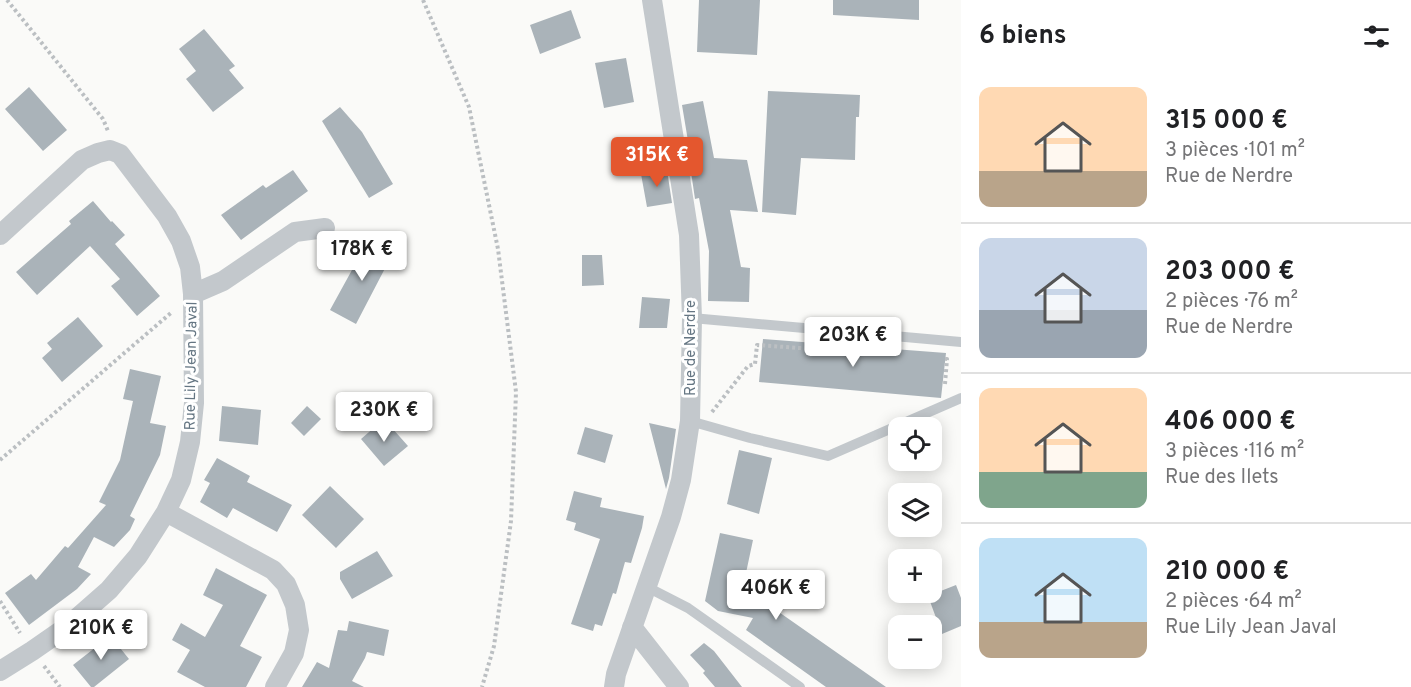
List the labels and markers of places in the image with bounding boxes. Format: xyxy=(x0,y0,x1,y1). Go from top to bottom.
pin: 315K € xyxy=(608,137,706,188)
pin: 178K € xyxy=(313,231,411,282)
pin: 203K € xyxy=(804,317,902,368)
pin: 230K € xyxy=(335,392,433,443)
pin: 406K € xyxy=(727,570,825,621)
pin: 210K € xyxy=(52,610,150,661)

